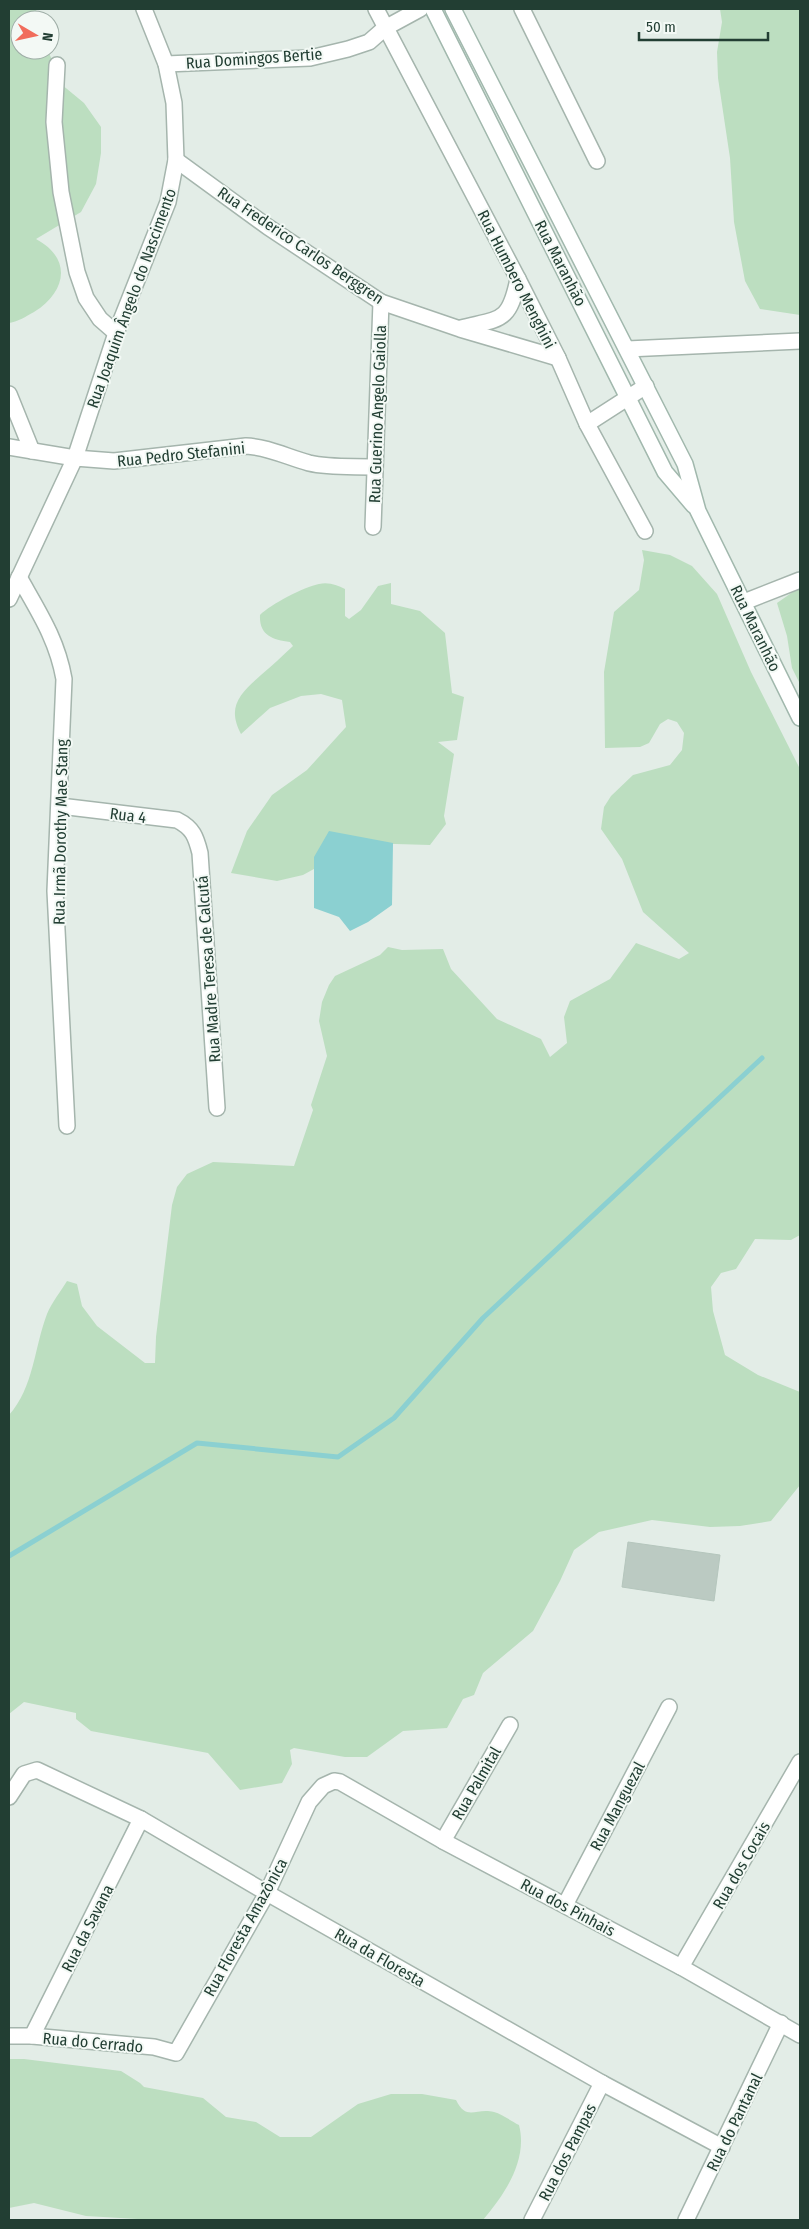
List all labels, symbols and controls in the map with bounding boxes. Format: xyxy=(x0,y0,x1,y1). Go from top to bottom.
north arrow xyxy=(10,10,60,60)
scale bar xyxy=(639,10,768,42)
text: 50 m xyxy=(646,18,676,36)
text: N xyxy=(38,31,56,42)
street label: Rua Domingos Bertie xyxy=(185,44,323,73)
street label: Rua Frederico Carlos Berggren xyxy=(214,183,387,308)
street label: Rua Joaquim Ângelo do Nascimento xyxy=(83,186,180,411)
street label: Rua Humbero Menghini xyxy=(473,207,560,352)
street label: Rua Maranhão xyxy=(531,217,590,309)
street label: Rua Guerino Angelo Gaiolla xyxy=(365,324,390,503)
street label: Rua Pedro Stefanini xyxy=(116,438,246,471)
street label: Rua Maranhão xyxy=(726,582,785,675)
street label: Rua Irmã Dorothy Mae Stang xyxy=(49,738,72,925)
street label: Rua 4 xyxy=(109,804,147,827)
street label: Rua Madre Teresa de Calcutá xyxy=(192,875,225,1063)
street label: Rua Palmital xyxy=(448,1743,505,1823)
street label: Rua Manguezal xyxy=(586,1759,649,1854)
street label: Rua dos Cocais xyxy=(709,1818,774,1912)
street label: Rua Floresta Amazônica xyxy=(200,1855,291,2000)
street label: Rua dos Pinhais xyxy=(517,1875,618,1940)
street label: Rua da Savana xyxy=(57,1881,118,1975)
street label: Rua da Floresta xyxy=(331,1924,428,1991)
street label: Rua do Cerrado xyxy=(42,2029,144,2056)
street label: Rua do Pantanal xyxy=(703,2070,766,2174)
street label: Rua dos Pampas xyxy=(535,2100,600,2204)

